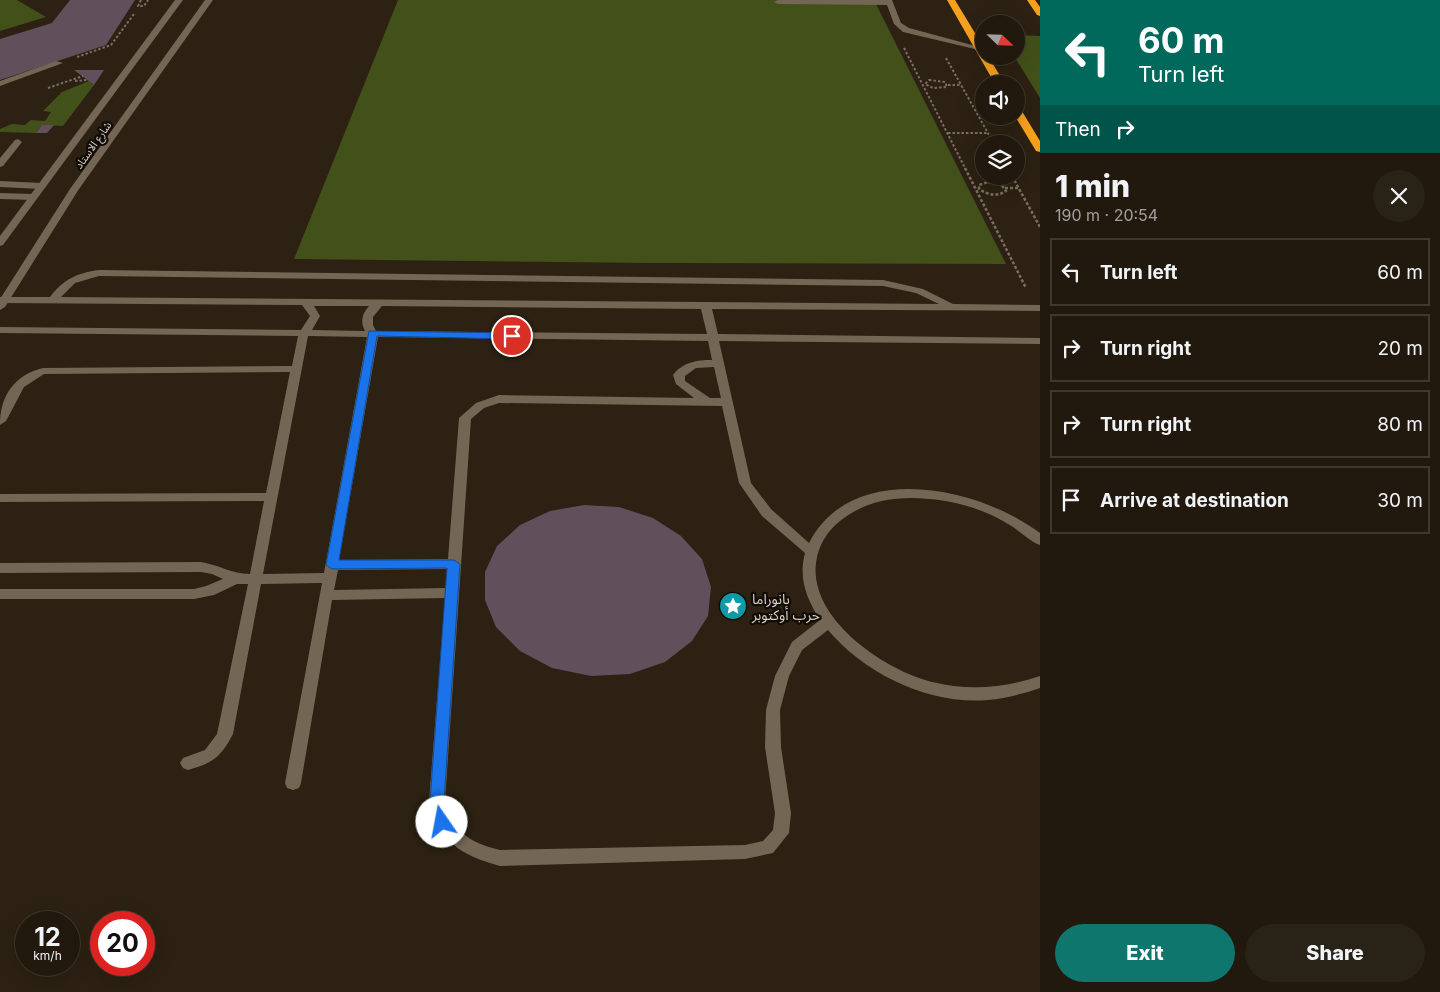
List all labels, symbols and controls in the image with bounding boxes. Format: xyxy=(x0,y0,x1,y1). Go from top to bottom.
north arrow xyxy=(975,15,1025,65)
map controls xyxy=(975,15,1025,185)
text: 60 m xyxy=(1138,19,1225,61)
icon: left xyxy=(1055,20,1120,85)
text: Turn left xyxy=(1138,61,1224,87)
button: sound xyxy=(975,75,1025,125)
icon: right xyxy=(1111,115,1139,143)
street label: شارع الاستاد xyxy=(72,118,115,172)
text: Then xyxy=(1055,118,1101,141)
button: layers xyxy=(975,135,1025,185)
text: 1 min xyxy=(1055,168,1130,204)
button: close xyxy=(1373,170,1425,222)
text: 190 m · 20:54 xyxy=(1055,205,1158,225)
icon: left xyxy=(1057,258,1085,286)
text: Turn left xyxy=(1100,261,1178,284)
text: 60 m xyxy=(1377,261,1423,284)
pin xyxy=(491,315,533,357)
icon: arrive xyxy=(498,322,526,350)
icon: right xyxy=(1057,334,1085,362)
text: Turn right xyxy=(1100,337,1191,360)
text: 20 m xyxy=(1377,337,1423,360)
icon: right xyxy=(1057,410,1085,438)
text: Turn right xyxy=(1100,413,1191,436)
text: 80 m xyxy=(1377,413,1423,436)
icon: arrive xyxy=(1057,486,1085,514)
text: Arrive at destination xyxy=(1100,489,1289,512)
text: 30 m xyxy=(1377,489,1423,512)
place label: بانوراما حرب أوكتوبر xyxy=(751,590,820,624)
place icon: بانوراما حرب أوكتوبر xyxy=(718,591,748,621)
position arrow xyxy=(415,795,467,847)
speed limit sign: 20 xyxy=(90,911,155,976)
text: 12 xyxy=(34,922,61,952)
button: Exit xyxy=(1055,924,1235,982)
button: Share xyxy=(1245,924,1425,982)
text: km/h xyxy=(33,948,62,963)

